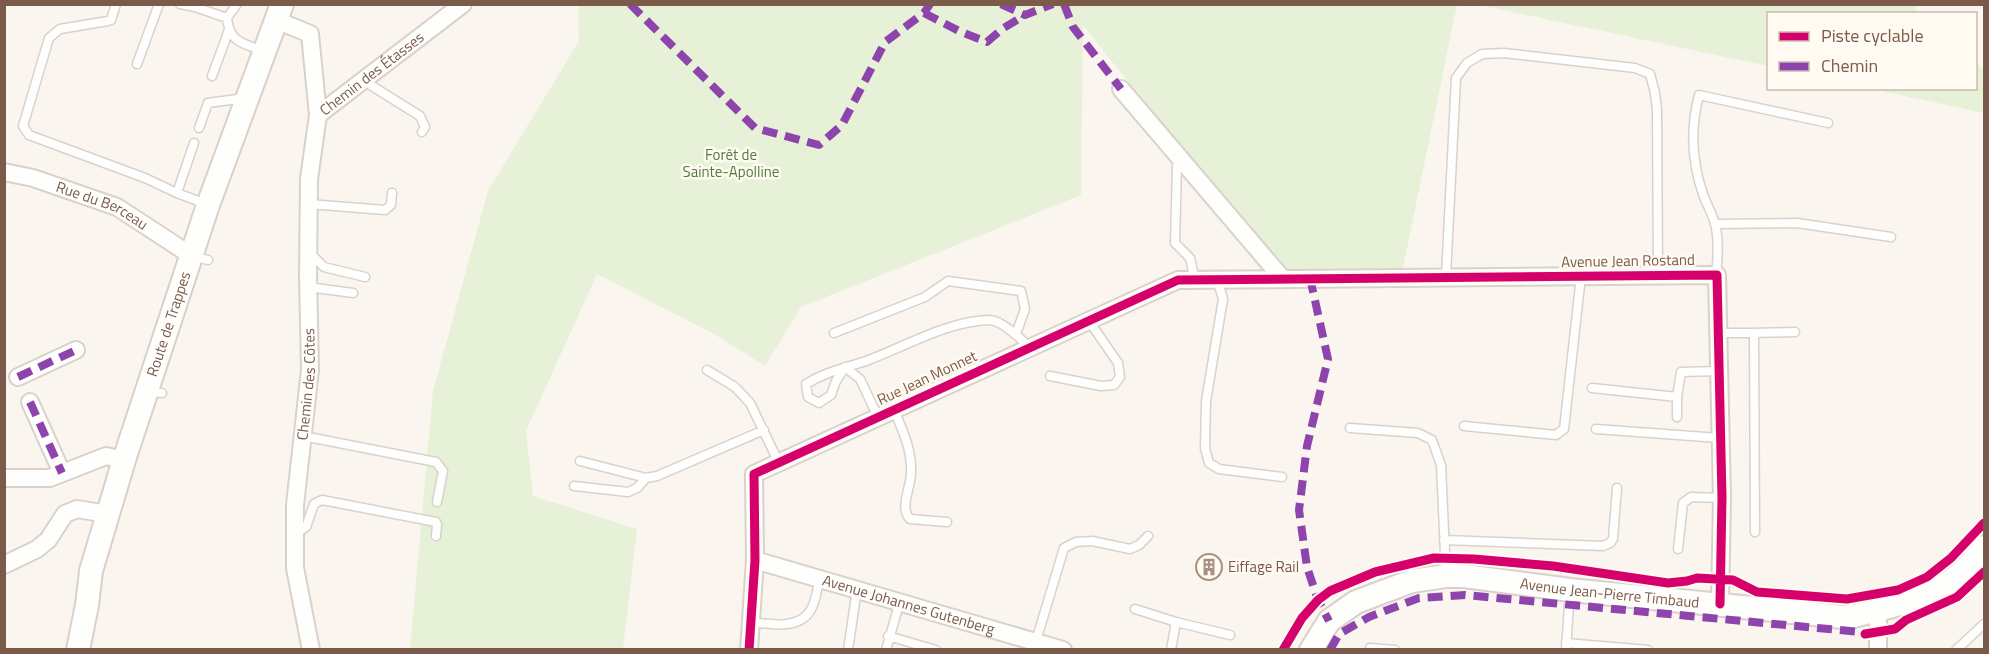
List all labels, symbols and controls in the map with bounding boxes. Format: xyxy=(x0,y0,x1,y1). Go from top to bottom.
legend xyxy=(1767,12,1977,90)
text: Piste cyclable xyxy=(1821,22,1923,49)
street label: Chemin des Étasses xyxy=(314,26,429,121)
text: Chemin xyxy=(1821,52,1878,79)
park label: Forêt de Sainte-Apolline xyxy=(683,143,779,183)
street label: Rue du Berceau xyxy=(53,175,153,235)
street label: Avenue Jean Rostand xyxy=(1561,248,1695,273)
street label: Route de Trappes xyxy=(140,268,196,380)
street label: Chemin des Côtes xyxy=(290,328,321,441)
street label: Rue Jean Monnet xyxy=(873,344,981,411)
building icon: Eiffage Rail xyxy=(1194,552,1224,582)
place label: Eiffage Rail xyxy=(1228,555,1299,578)
street label: Avenue Johannes Gutenberg xyxy=(820,568,998,641)
street label: Avenue Jean-Pierre Timbaud xyxy=(1519,572,1700,614)

